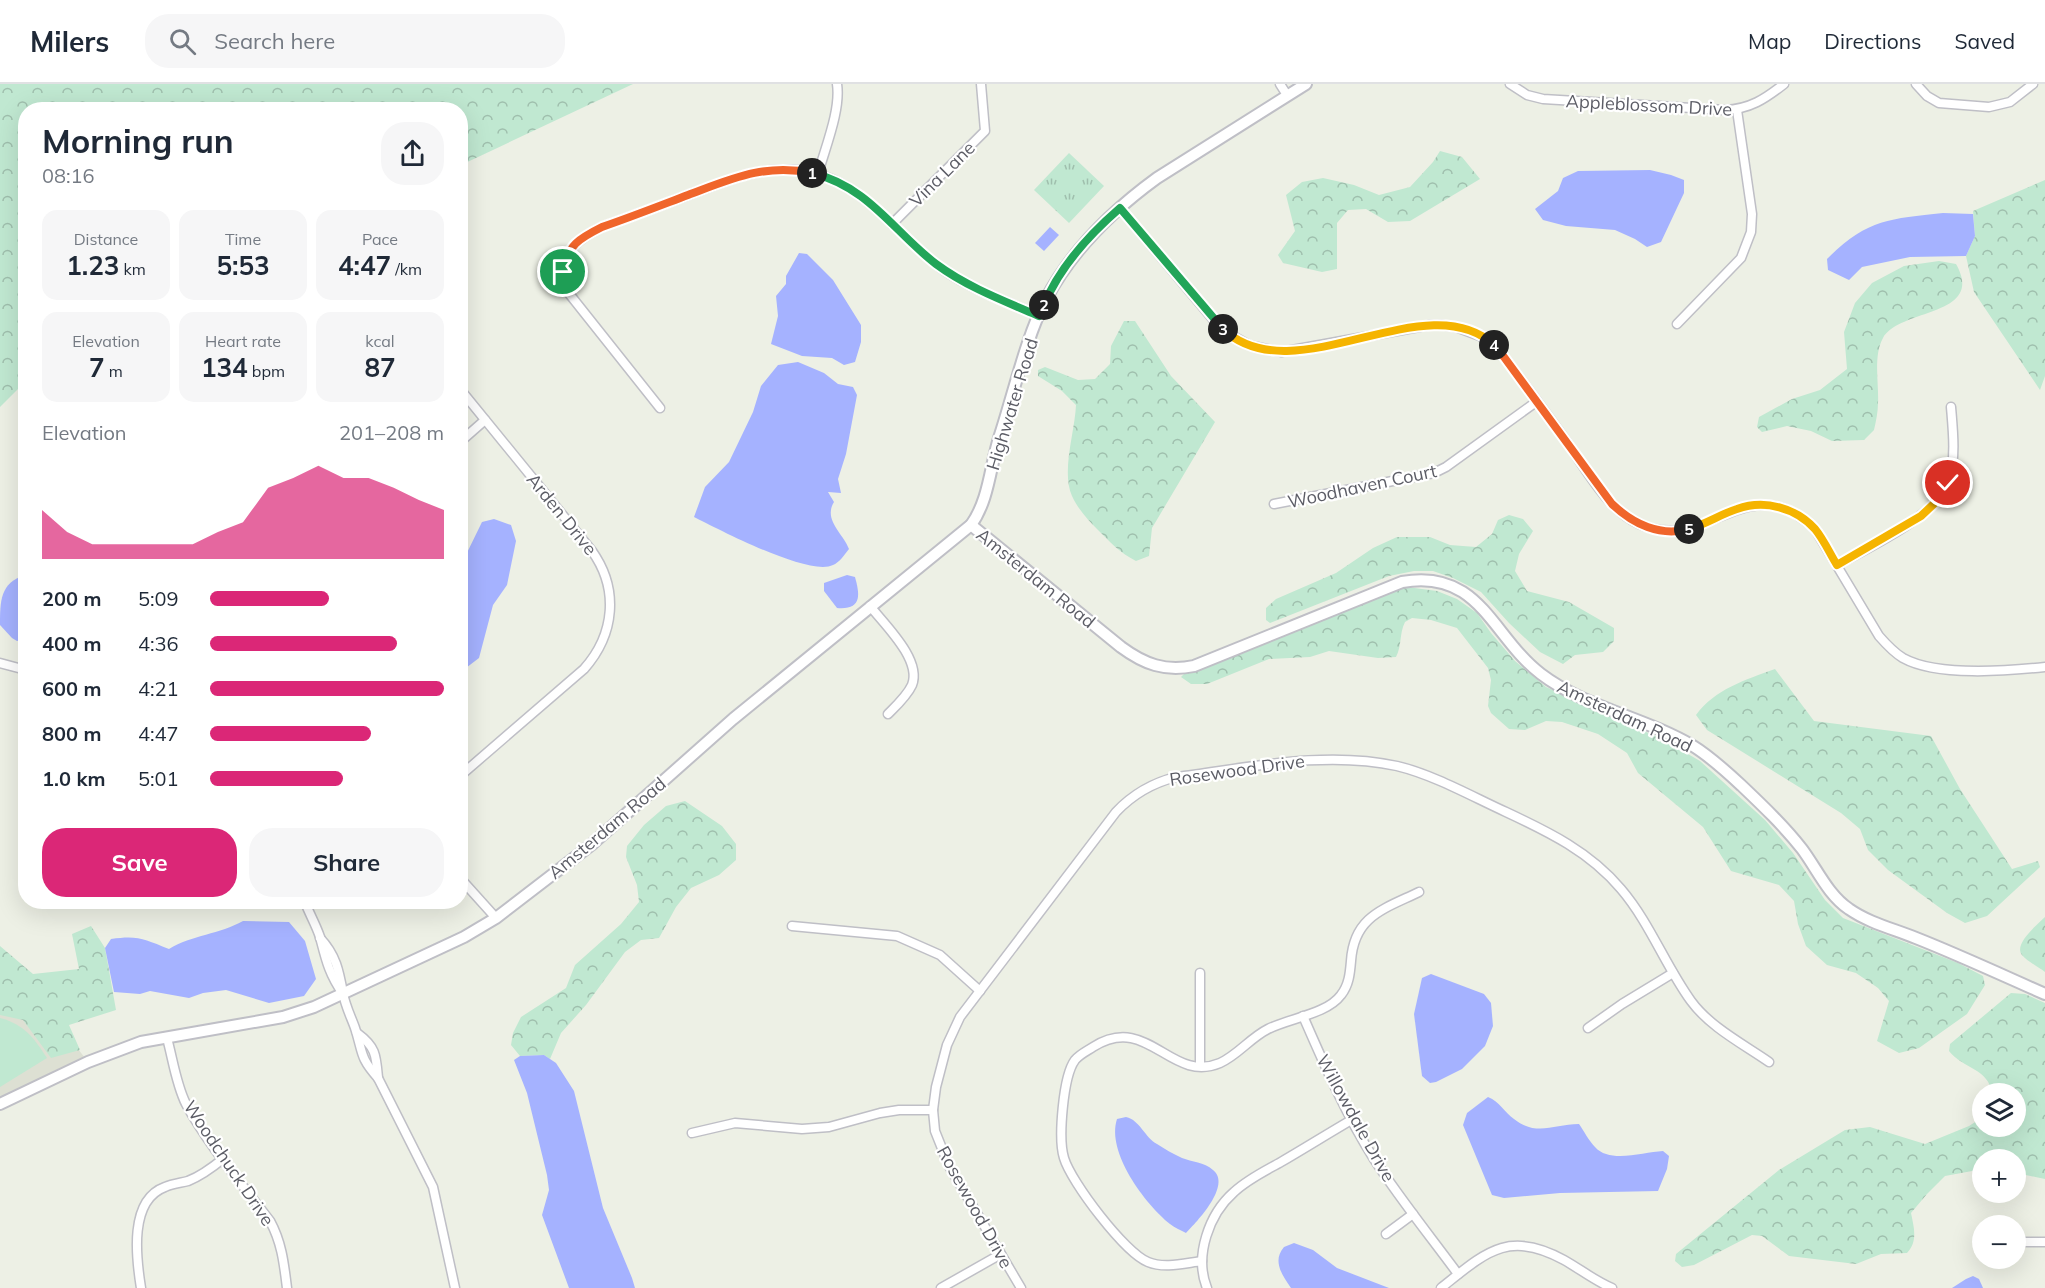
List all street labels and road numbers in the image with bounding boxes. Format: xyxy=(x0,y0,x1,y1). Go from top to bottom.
street label: Appleblossom Drive xyxy=(1565,89,1733,121)
street label: Vina Lane xyxy=(904,136,980,212)
street label: Highwater Road xyxy=(981,335,1043,473)
street label: Woodhaven Court xyxy=(1285,459,1439,513)
street label: Arden Drive xyxy=(522,468,602,560)
street label: Amsterdam Road xyxy=(972,523,1100,633)
street label: Amsterdam Road xyxy=(1554,675,1696,757)
street label: Rosewood Drive xyxy=(1168,749,1306,791)
street label: Amsterdam Road xyxy=(543,772,671,884)
street label: Willowdale Drive xyxy=(1311,1050,1401,1186)
street label: Woodchuck Drive xyxy=(178,1096,280,1230)
street label: Rosewood Drive xyxy=(932,1142,1018,1272)

